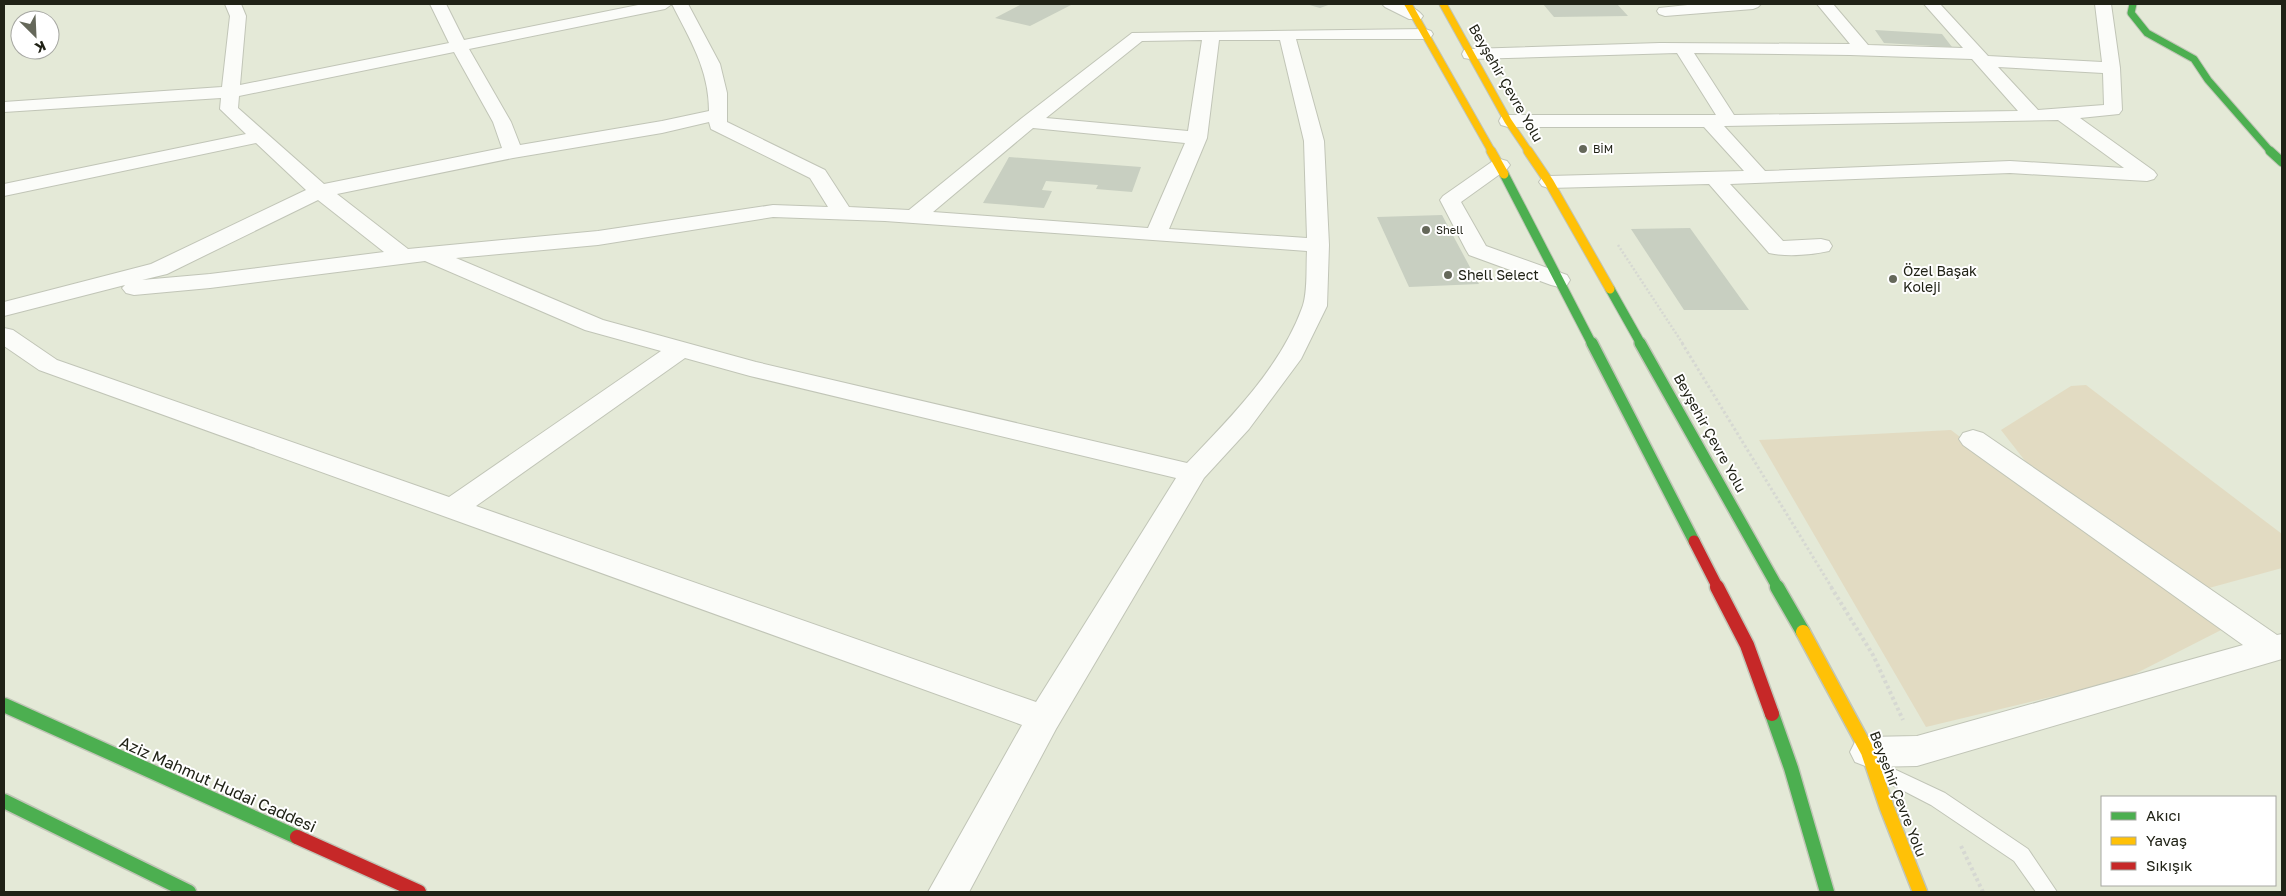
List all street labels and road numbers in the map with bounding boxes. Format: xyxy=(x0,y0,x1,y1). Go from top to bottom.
street label: Beyşehir Çevre Yolu xyxy=(1466,21,1547,145)
street label: Beyşehir Çevre Yolu xyxy=(1671,370,1750,495)
street label: Beyşehir Çevre Yolu xyxy=(1867,729,1930,859)
street label: Aziz Mahmut Hudai Caddesi xyxy=(117,732,319,836)

